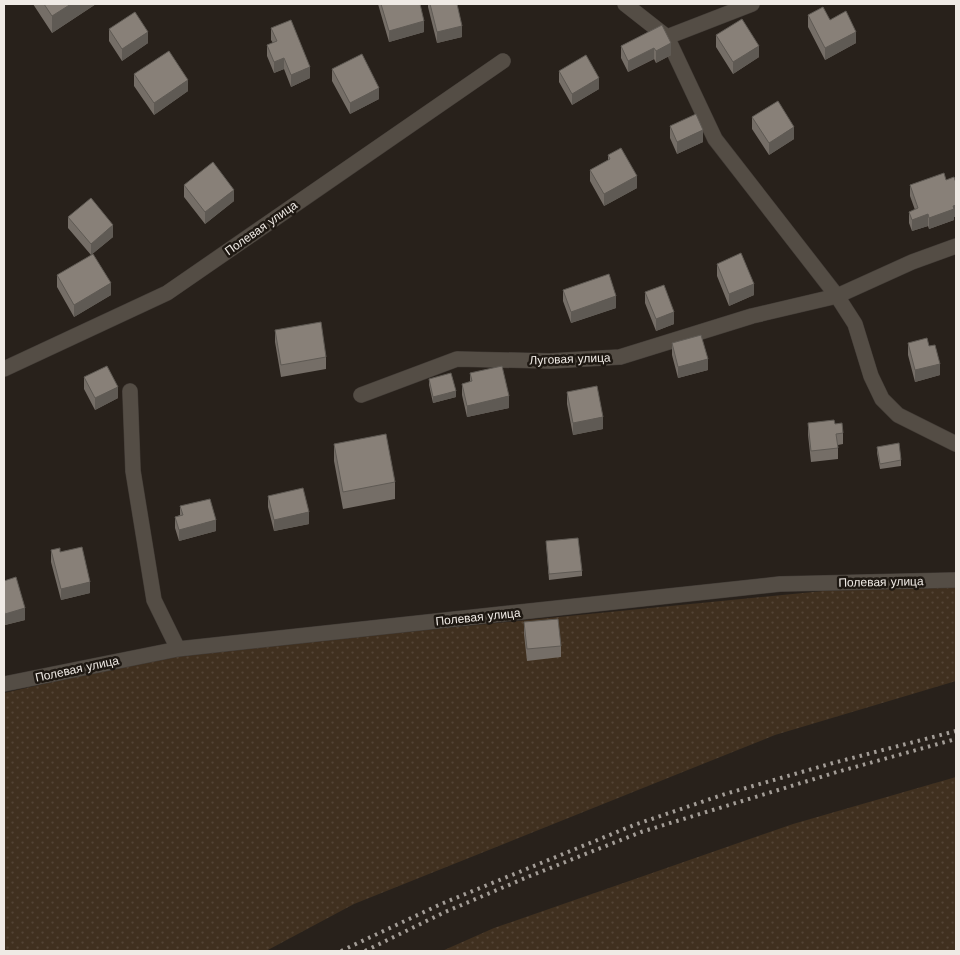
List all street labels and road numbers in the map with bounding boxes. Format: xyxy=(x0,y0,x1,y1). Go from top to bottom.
street label: Полевая улица xyxy=(222,198,300,258)
street label: Луговая улица xyxy=(529,351,611,367)
street label: Полевая улица xyxy=(838,574,924,590)
street label: Полевая улица xyxy=(435,606,521,628)
street label: Полевая улица xyxy=(34,653,120,685)

